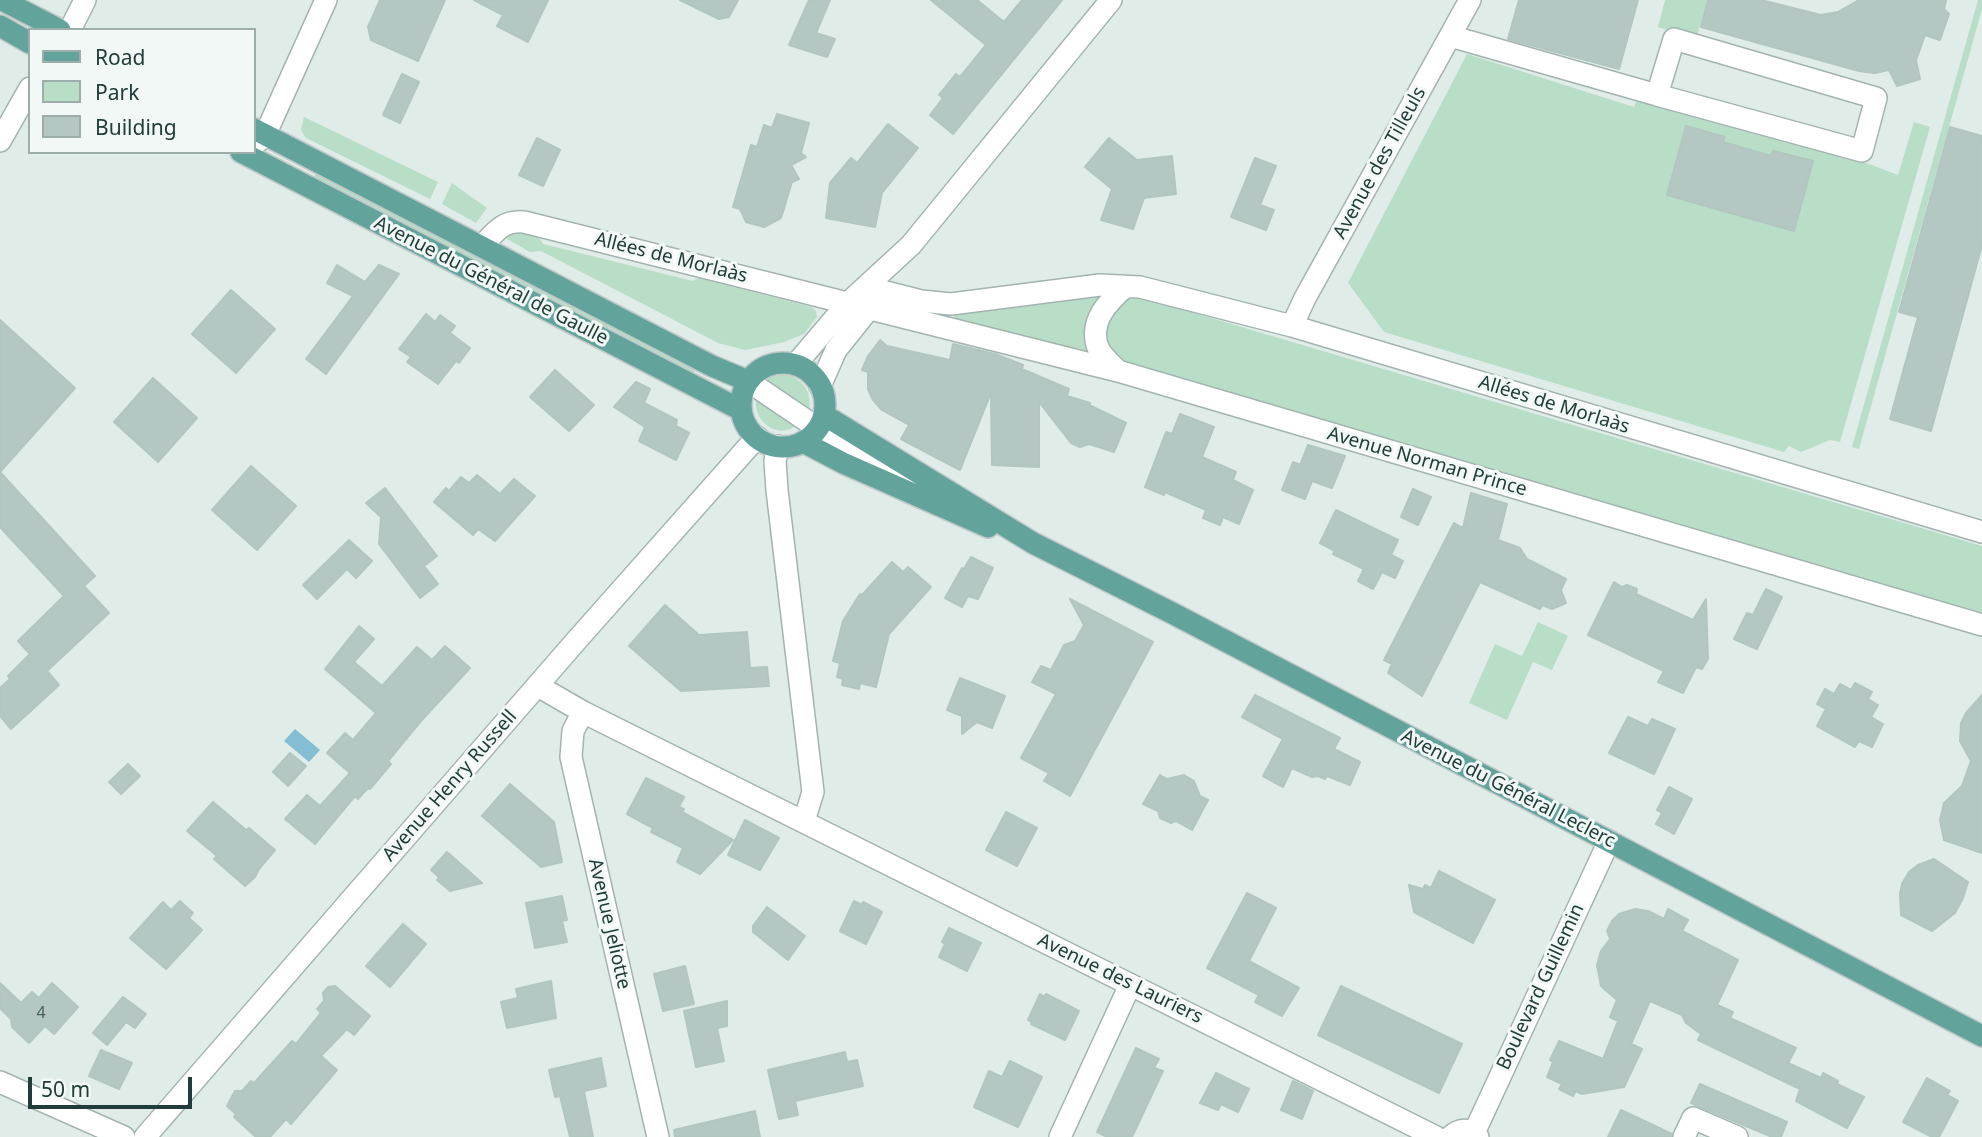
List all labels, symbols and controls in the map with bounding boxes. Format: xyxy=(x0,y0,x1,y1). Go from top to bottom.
legend xyxy=(28,28,256,154)
text: Road xyxy=(95,43,145,71)
text: Park xyxy=(95,78,139,106)
street label: Avenue des Tilleuls xyxy=(1329,83,1431,243)
text: Building xyxy=(95,113,177,141)
street label: Avenue du Général de Gaulle xyxy=(370,212,612,350)
street label: Allées de Morlaàs xyxy=(592,228,750,288)
street label: Allées de Morlaàs xyxy=(1476,371,1632,439)
street label: Avenue Norman Prince xyxy=(1325,423,1529,501)
street label: Avenue Henry Russell xyxy=(378,706,522,866)
street label: Avenue du Général Leclerc xyxy=(1397,725,1619,853)
street label: Avenue Jeliotte xyxy=(583,857,635,991)
street label: Boulevard Guillemin xyxy=(1492,900,1590,1074)
street label: Avenue des Lauriers xyxy=(1034,929,1206,1029)
house number: 4 xyxy=(36,1003,46,1023)
scale bar xyxy=(32,1064,196,1108)
text: 50 m xyxy=(41,1075,90,1103)

